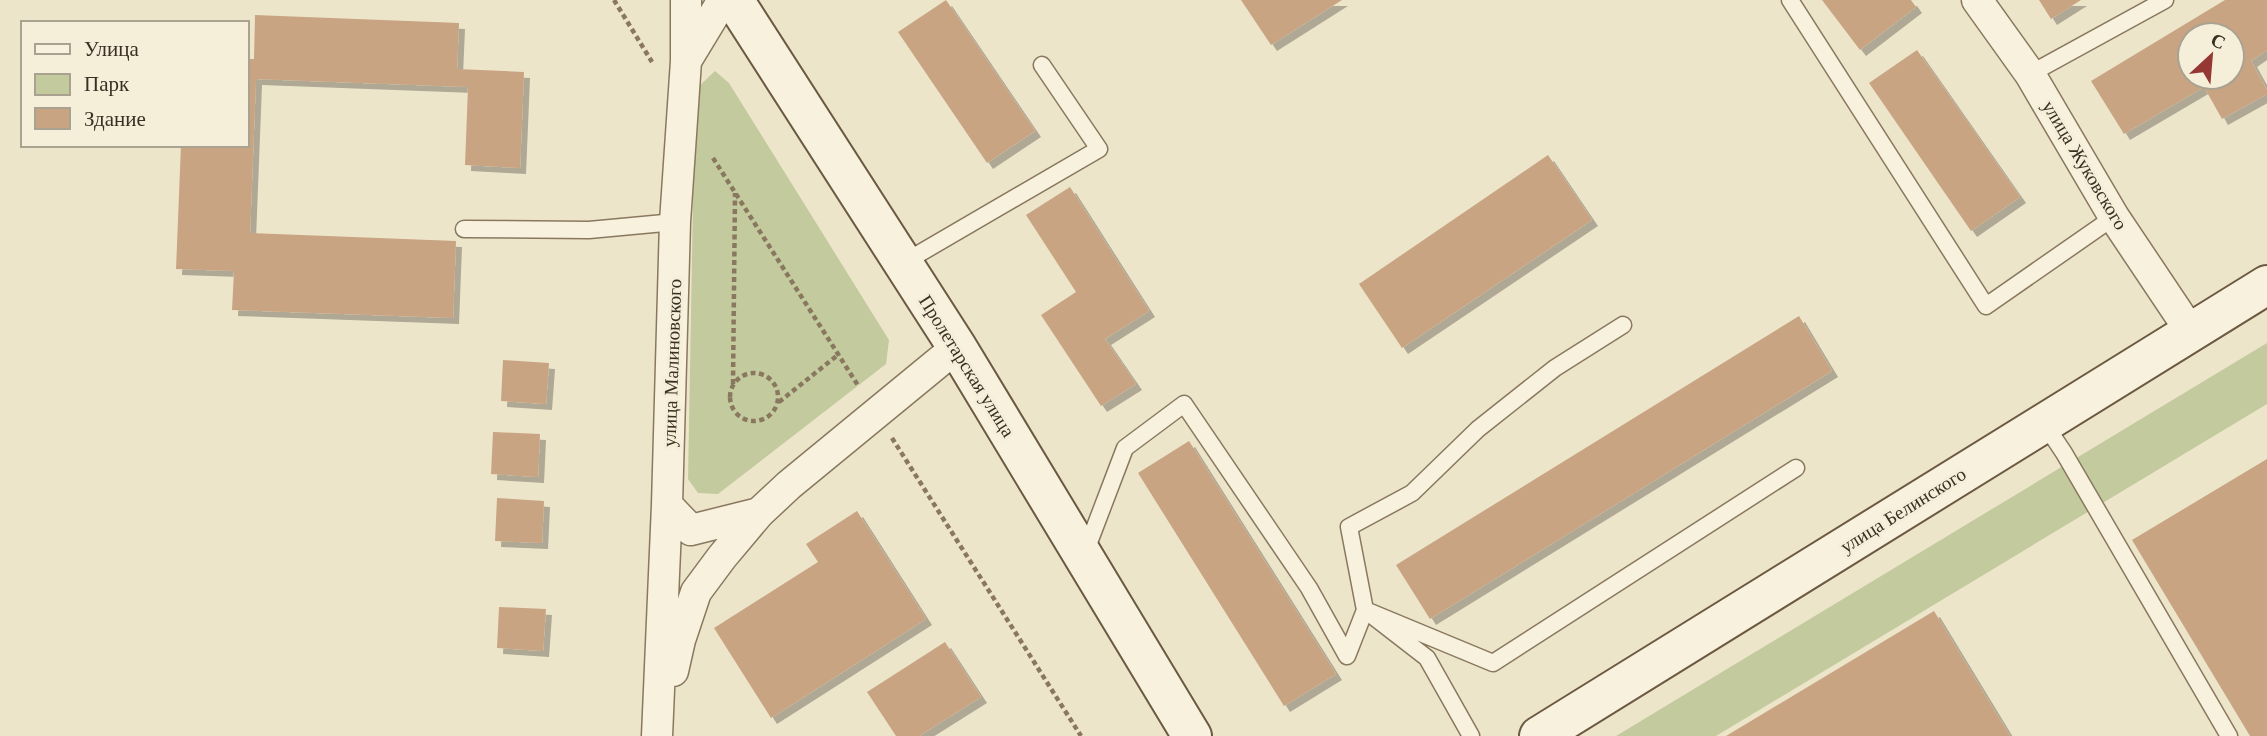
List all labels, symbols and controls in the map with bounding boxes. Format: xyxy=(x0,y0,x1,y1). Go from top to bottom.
legend xyxy=(21,21,248,147)
north arrow xyxy=(2176,21,2246,91)
text: С xyxy=(2207,29,2229,54)
text: Улица xyxy=(84,37,139,61)
text: Парк xyxy=(84,72,130,96)
street label: улица Жуковского xyxy=(2038,97,2132,233)
text: Здание xyxy=(84,107,146,131)
street label: улица Малиновского xyxy=(659,279,685,447)
street label: Пролетарская улица xyxy=(915,291,1019,441)
street label: улица Белинского xyxy=(1836,463,1970,557)

